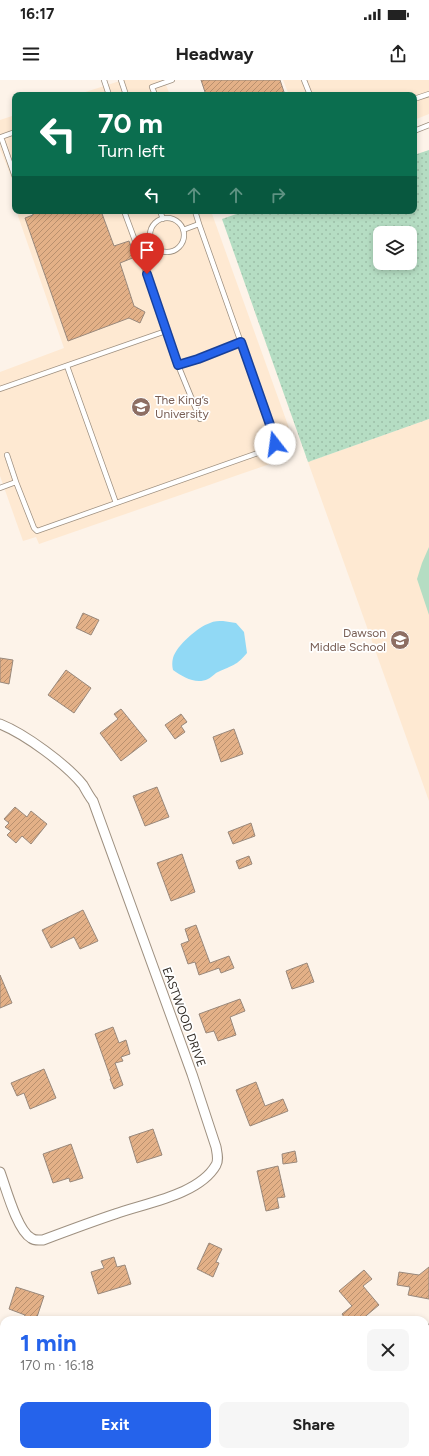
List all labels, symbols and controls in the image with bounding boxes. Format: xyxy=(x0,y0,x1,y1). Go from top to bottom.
text: 16:17 xyxy=(20,5,54,23)
icon: menu xyxy=(20,43,42,65)
text: Headway xyxy=(175,43,254,65)
icon: share xyxy=(387,43,409,65)
text: 70 m xyxy=(98,106,163,140)
icon: left xyxy=(32,108,84,160)
text: Turn left xyxy=(98,140,165,162)
icon: left xyxy=(141,184,163,206)
icon: ahead xyxy=(183,184,205,206)
icon: ahead xyxy=(225,184,247,206)
icon: right xyxy=(267,184,289,206)
map controls xyxy=(373,226,417,270)
button: layers xyxy=(373,226,417,270)
pin xyxy=(130,233,164,274)
icon: arrive xyxy=(136,239,158,261)
place label: The King’s University xyxy=(155,393,210,421)
school or university icon: The King’s University xyxy=(130,396,152,418)
position arrow xyxy=(254,423,296,465)
place label: Dawson Middle School xyxy=(310,626,386,654)
school or university icon: Dawson Middle School xyxy=(389,629,411,651)
street label: EASTWOOD DRIVE xyxy=(159,965,209,1069)
text: 1 min xyxy=(20,1328,77,1357)
button: close xyxy=(367,1329,409,1371)
text: 170 m · 16:18 xyxy=(20,1358,94,1373)
button: Exit xyxy=(20,1402,211,1448)
button: Share xyxy=(219,1402,409,1448)

